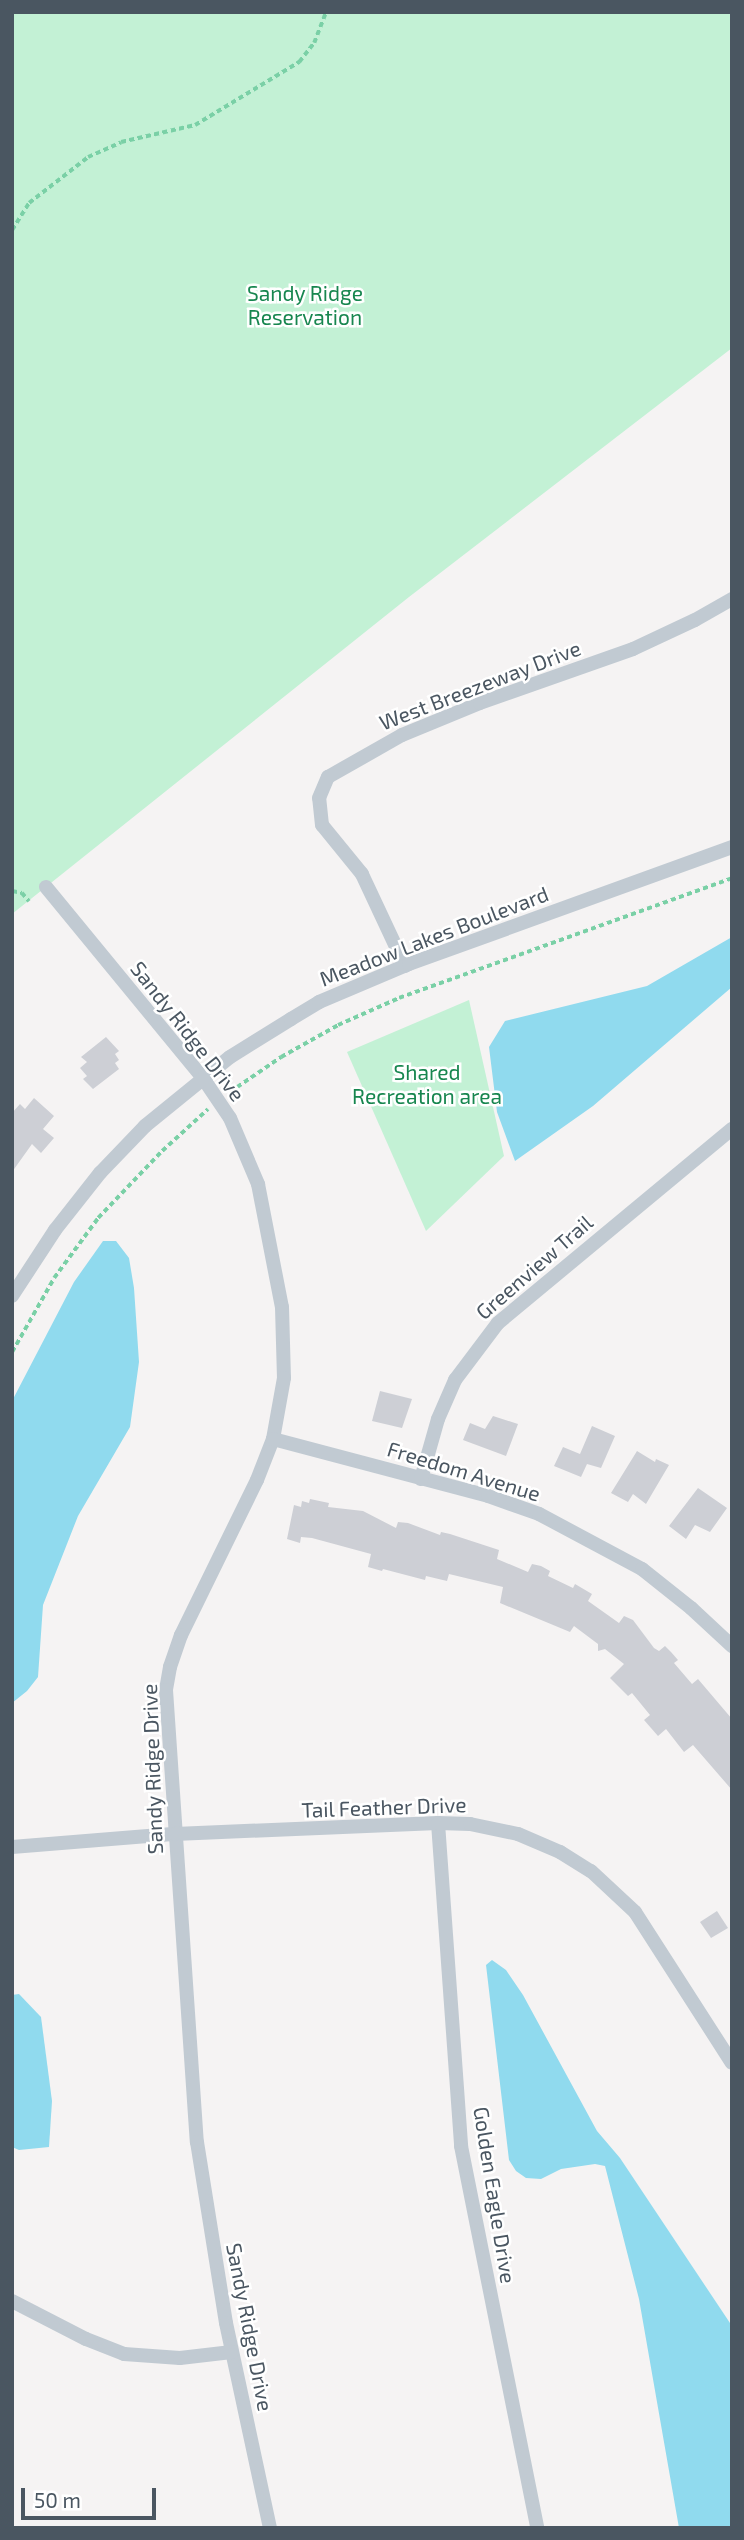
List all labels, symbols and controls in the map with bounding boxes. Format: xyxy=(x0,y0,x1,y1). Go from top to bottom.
park label: Sandy Ridge Reservation xyxy=(247,280,363,330)
street label: West Breezeway Drive xyxy=(375,635,585,735)
street label: Meadow Lakes Boulevard xyxy=(316,881,552,991)
street label: Sandy Ridge Drive xyxy=(125,956,251,1106)
park label: Shared Recreation area xyxy=(352,1059,502,1109)
street label: Greenview Trail xyxy=(470,1209,598,1325)
street label: Freedom Avenue xyxy=(384,1436,544,1506)
street label: Sandy Ridge Drive xyxy=(136,1683,168,1855)
street label: Tail Feather Drive xyxy=(301,1792,467,1822)
street label: Golden Eagle Drive xyxy=(469,2105,521,2285)
street label: Sandy Ridge Drive xyxy=(221,2241,279,2413)
scale bar xyxy=(24,2474,159,2518)
text: 50 m xyxy=(34,2487,81,2512)

